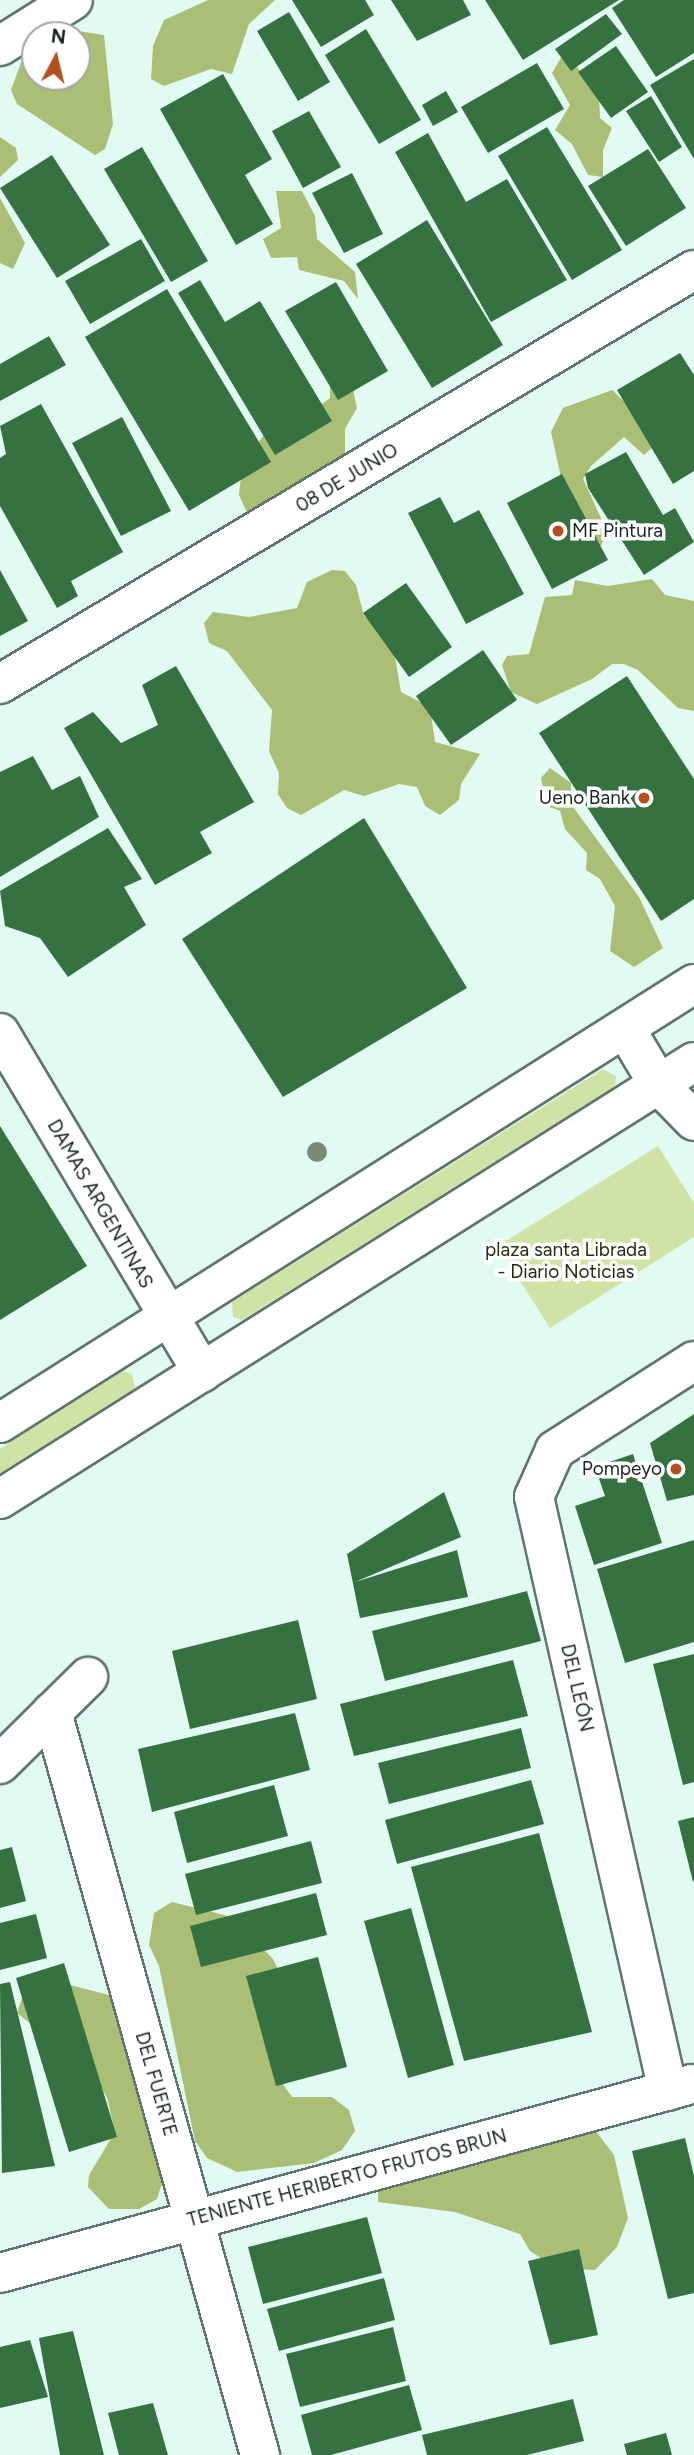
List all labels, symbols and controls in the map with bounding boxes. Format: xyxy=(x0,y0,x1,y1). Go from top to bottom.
north arrow xyxy=(21,21,91,91)
text: N xyxy=(50,24,67,49)
street label: 08 DE JUNIO xyxy=(292,439,402,517)
place label: MF Pintura xyxy=(572,520,663,542)
marker: MF Pintura xyxy=(550,523,566,539)
place label: Ueno Bank xyxy=(539,787,630,809)
marker: Ueno Bank xyxy=(636,790,652,806)
street label: DAMAS ARGENTINAS xyxy=(42,1115,158,1293)
park label: plaza santa Librada - Diario Noticias xyxy=(485,1239,647,1283)
place label: Pompeyo xyxy=(582,1458,662,1480)
marker: Pompeyo xyxy=(668,1461,684,1477)
street label: DEL LEÓN xyxy=(556,1642,598,1734)
street label: DEL FUERTE xyxy=(130,2029,182,2139)
street label: TENIENTE HERIBERTO FRUTOS BRUN xyxy=(185,2124,509,2232)

